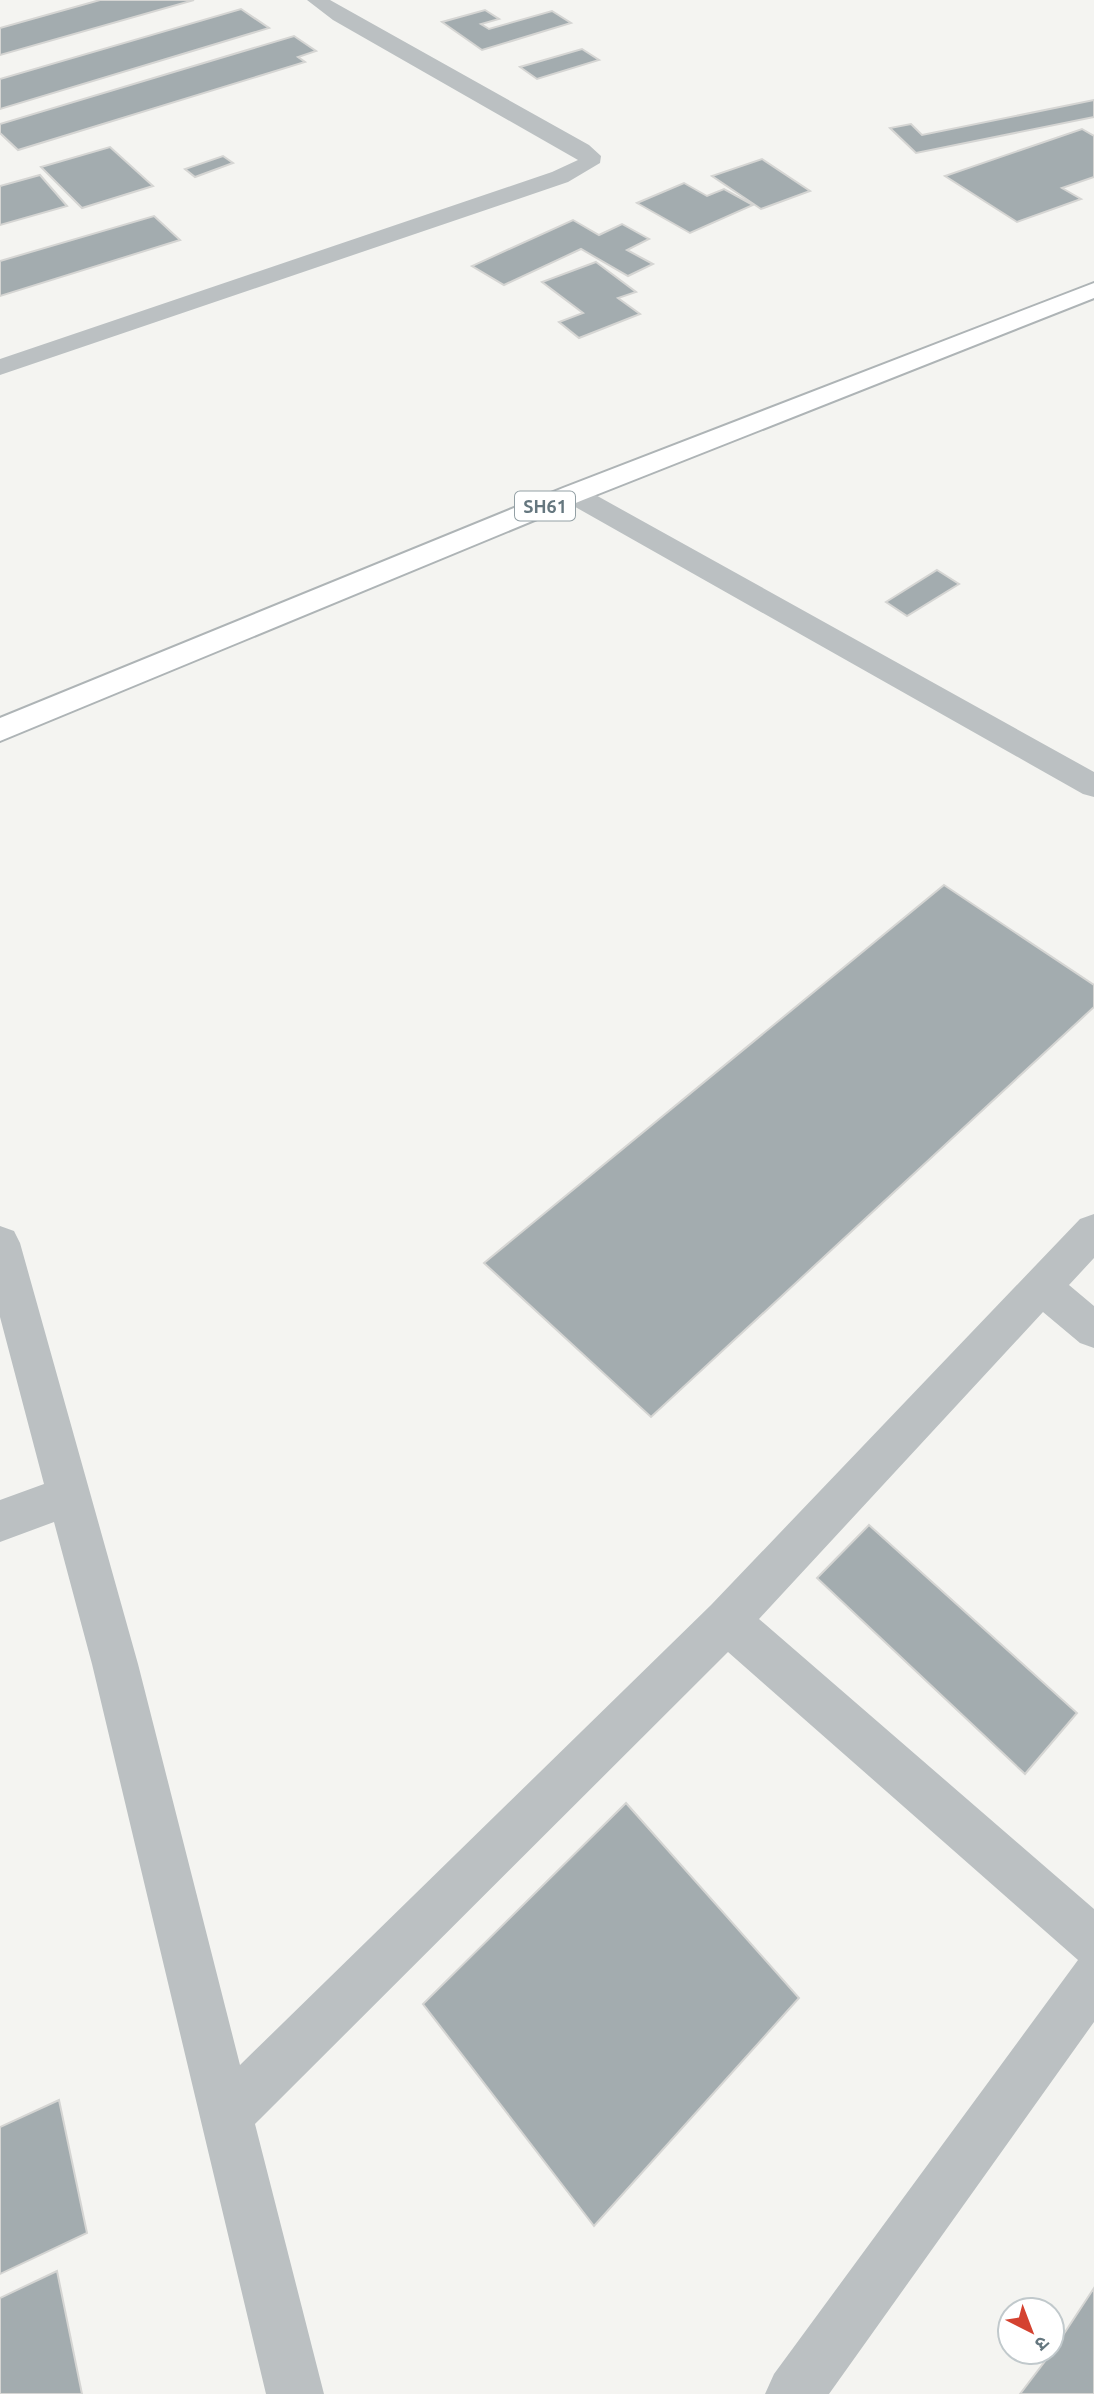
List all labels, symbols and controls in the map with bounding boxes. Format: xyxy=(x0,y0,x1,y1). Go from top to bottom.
road number: SH61 xyxy=(515,492,575,520)
north arrow xyxy=(996,2296,1066,2366)
text: उ xyxy=(1030,2332,1054,2356)

